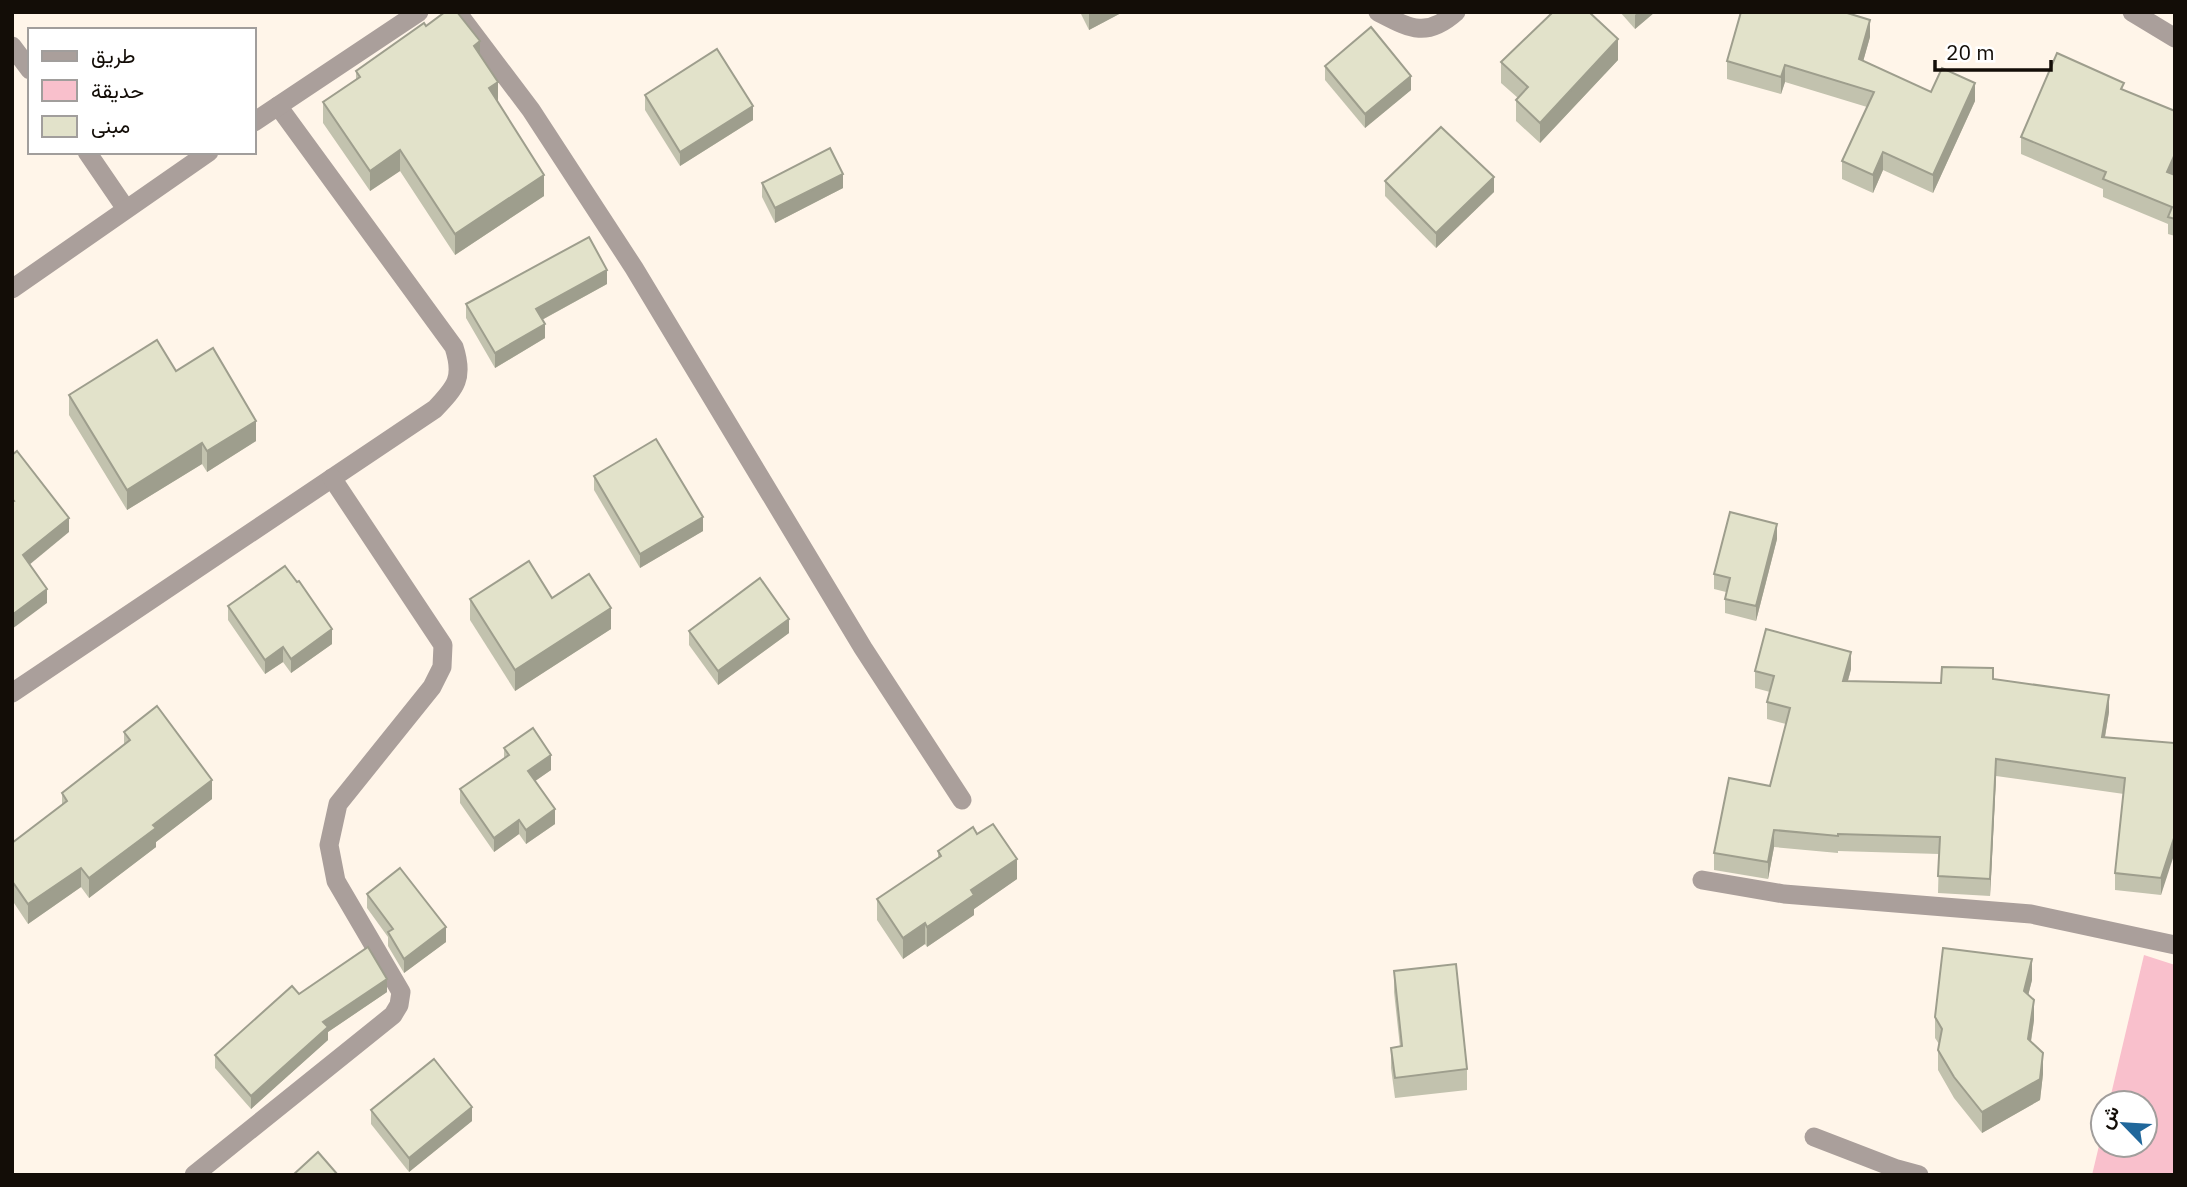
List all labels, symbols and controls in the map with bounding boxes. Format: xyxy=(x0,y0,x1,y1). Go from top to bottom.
legend xyxy=(28,28,256,154)
scale bar xyxy=(1935,28,2050,72)
text: 20 m xyxy=(1946,38,1995,66)
text: طريق xyxy=(91,41,136,69)
text: حديقة xyxy=(91,76,144,104)
text: مبنى xyxy=(91,111,130,139)
north arrow xyxy=(2089,1089,2159,1159)
text: ش xyxy=(2093,1101,2124,1132)

